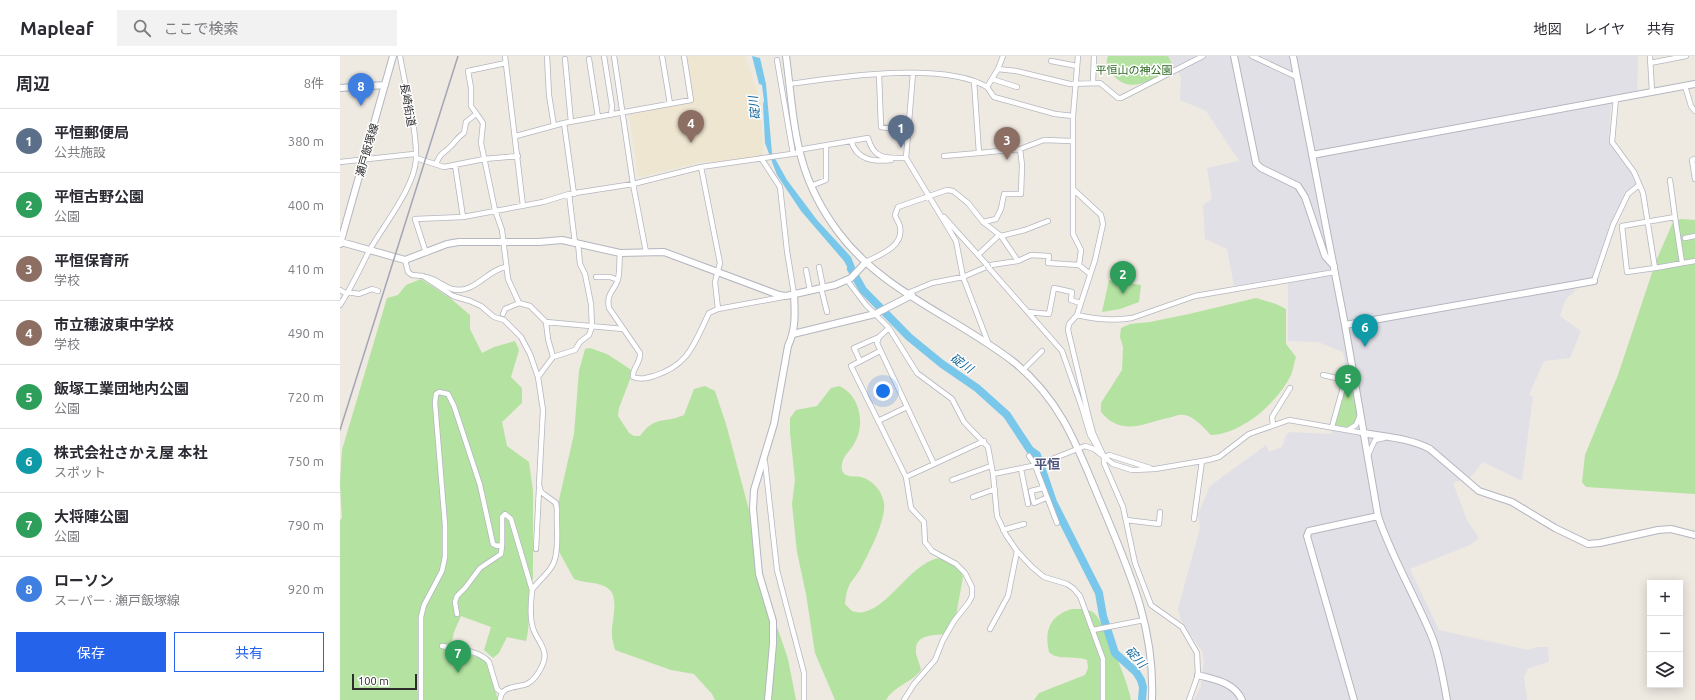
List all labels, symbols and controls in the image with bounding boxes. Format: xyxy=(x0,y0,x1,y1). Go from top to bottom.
search box xyxy=(117,10,397,46)
text: Mapleaf xyxy=(20,17,93,39)
icon: search xyxy=(131,17,153,39)
text: ここで検索 xyxy=(163,20,238,37)
text: 地図 xyxy=(1533,21,1561,37)
text: レイヤ xyxy=(1583,21,1625,37)
text: 共有 xyxy=(1647,21,1675,37)
park label: 平恒山の神公園 xyxy=(1096,64,1173,76)
pin: 8 xyxy=(348,73,374,106)
text: 周辺 xyxy=(16,74,50,93)
text: 8件 xyxy=(304,76,324,90)
street label: 長崎街道 xyxy=(398,82,418,128)
water label: 碇川 xyxy=(746,93,762,121)
pin: 4 xyxy=(678,110,704,143)
pin: 1 xyxy=(888,115,914,148)
street label: 瀬戸飯塚線 xyxy=(354,122,380,178)
text: 平恒郵便局 xyxy=(54,124,129,141)
pin: 3 xyxy=(994,127,1020,160)
text: 1 xyxy=(25,134,33,148)
text: 380 m xyxy=(288,134,324,148)
text: 公共施設 xyxy=(54,145,106,159)
text: 平恒古野公園 xyxy=(54,188,144,205)
text: 2 xyxy=(25,198,33,212)
text: 400 m xyxy=(288,198,324,212)
text: 公園 xyxy=(54,209,80,223)
text: 平恒保育所 xyxy=(54,252,129,269)
pin: 2 xyxy=(1110,261,1136,294)
text: 3 xyxy=(25,262,33,276)
text: 410 m xyxy=(288,262,324,276)
text: 学校 xyxy=(54,273,80,287)
pin: 6 xyxy=(1352,314,1378,347)
text: 市立穂波東中学校 xyxy=(54,316,174,333)
text: 4 xyxy=(25,326,33,340)
text: 490 m xyxy=(288,326,324,340)
text: 学校 xyxy=(54,337,80,351)
water label: 碇川 xyxy=(948,351,977,376)
pin: 5 xyxy=(1335,365,1361,398)
text: 飯塚工業団地内公園 xyxy=(54,380,189,397)
your location xyxy=(873,381,893,401)
text: 5 xyxy=(25,390,33,404)
text: 720 m xyxy=(288,390,324,404)
text: 公園 xyxy=(54,401,80,415)
text: 株式会社さかえ屋 本社 xyxy=(54,444,208,461)
text: 6 xyxy=(25,454,33,468)
text: 750 m xyxy=(288,454,324,468)
district label: 平恒 xyxy=(1034,457,1060,471)
text: スポット xyxy=(54,465,106,479)
text: 大将陣公園 xyxy=(54,508,129,525)
text: 7 xyxy=(25,518,33,532)
text: 790 m xyxy=(288,518,324,532)
text: 公園 xyxy=(54,529,80,543)
text: ローソン xyxy=(54,572,114,589)
map controls xyxy=(1647,580,1683,688)
button: + xyxy=(1647,580,1683,616)
text: 8 xyxy=(25,582,33,596)
text: 920 m xyxy=(288,582,324,596)
text: スーパー · 瀬戸飯塚線 xyxy=(54,593,180,607)
button: − xyxy=(1647,616,1683,652)
button: 保存 xyxy=(16,632,166,672)
button: 共有 xyxy=(174,632,324,672)
pin: 7 xyxy=(445,640,471,673)
water label: 碇川 xyxy=(1123,644,1150,672)
button: layers xyxy=(1647,652,1683,688)
scale bar xyxy=(352,672,417,691)
text: 100 m xyxy=(358,675,389,687)

